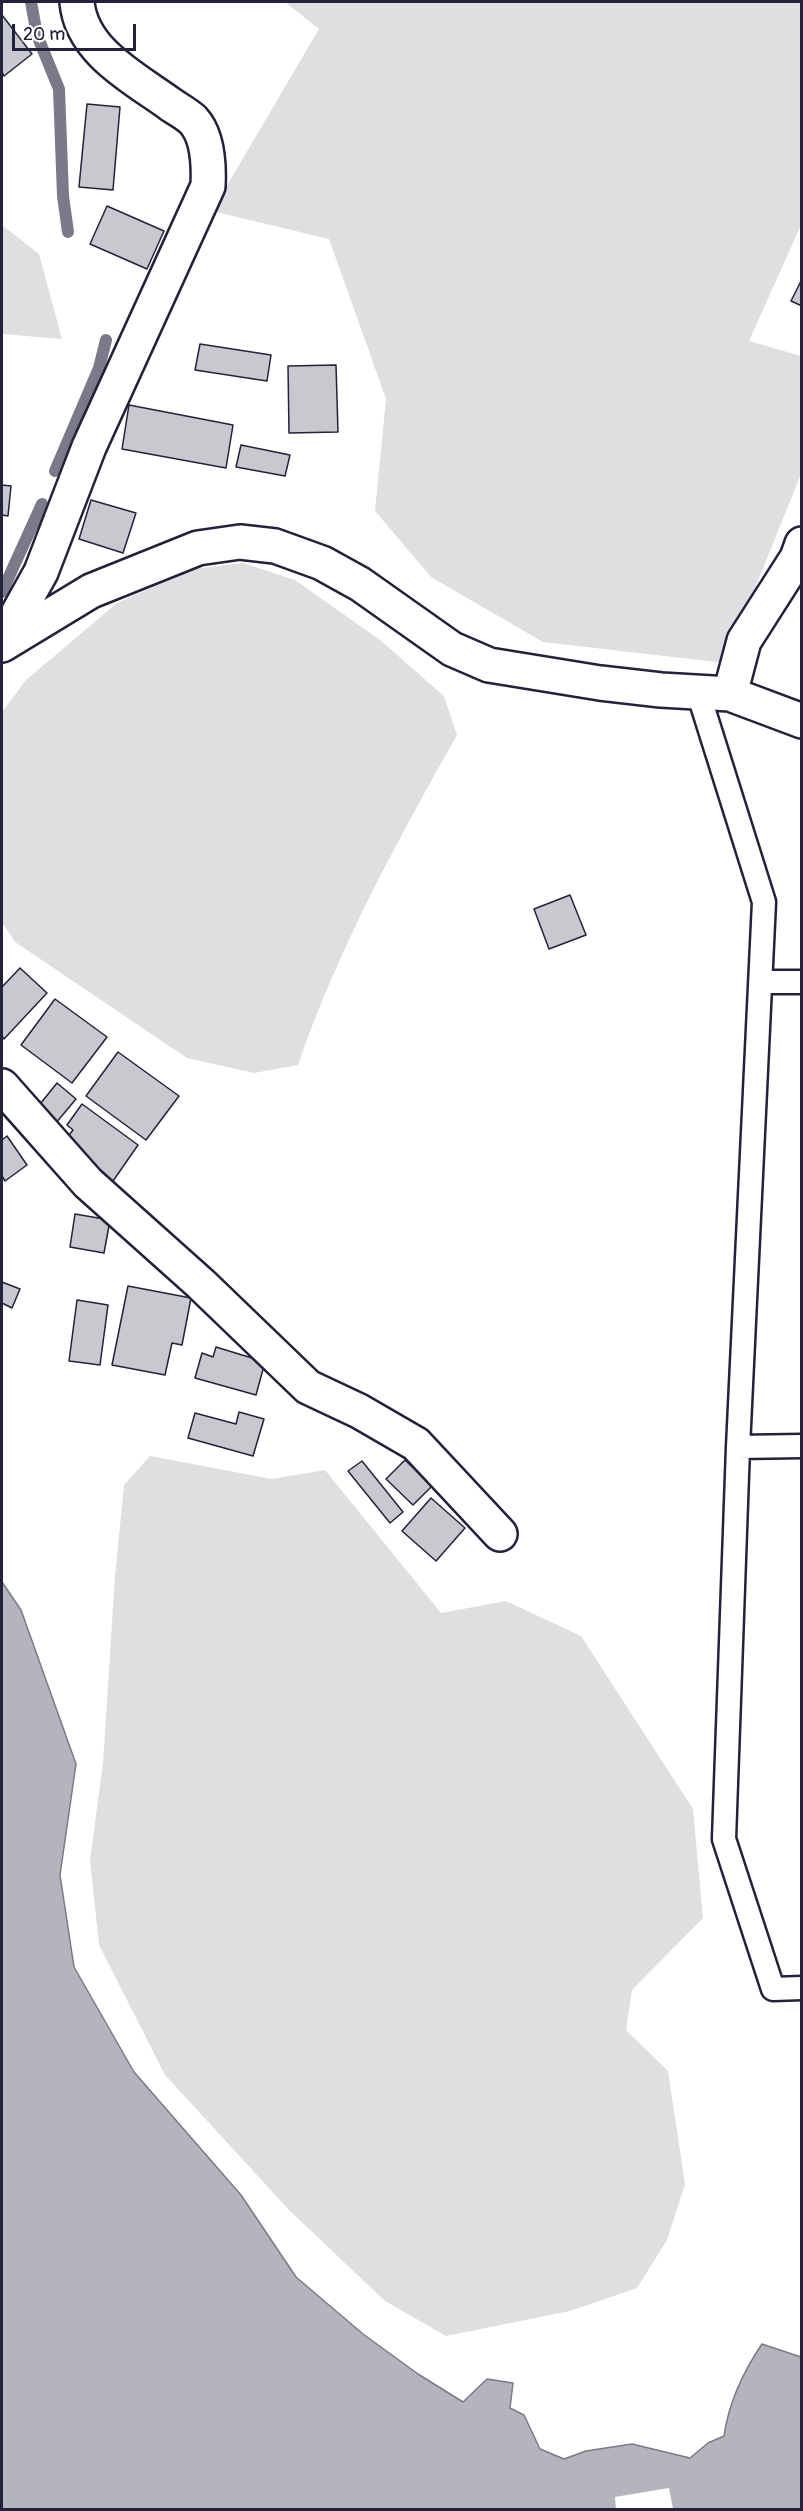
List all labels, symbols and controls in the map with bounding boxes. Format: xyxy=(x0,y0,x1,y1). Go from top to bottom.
scale bar xyxy=(15,12,140,50)
text: 20 m xyxy=(23,23,65,46)

